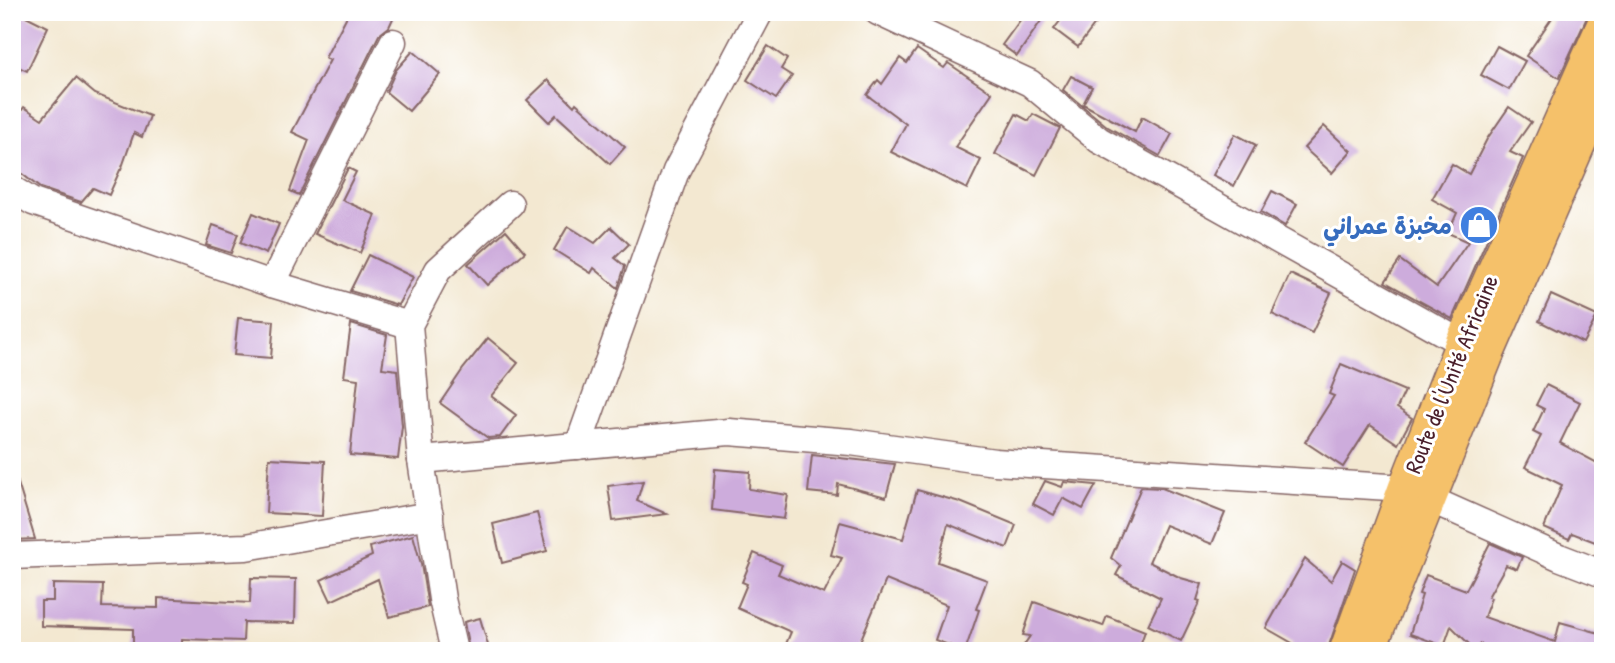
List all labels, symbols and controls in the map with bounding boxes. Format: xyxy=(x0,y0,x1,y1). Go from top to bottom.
shop icon: مخبزة عمراني xyxy=(1458,204,1500,246)
place label: مخبزة عمراني xyxy=(1323,210,1452,247)
street label: Route de l'Unité Africaine xyxy=(1397,270,1505,478)

